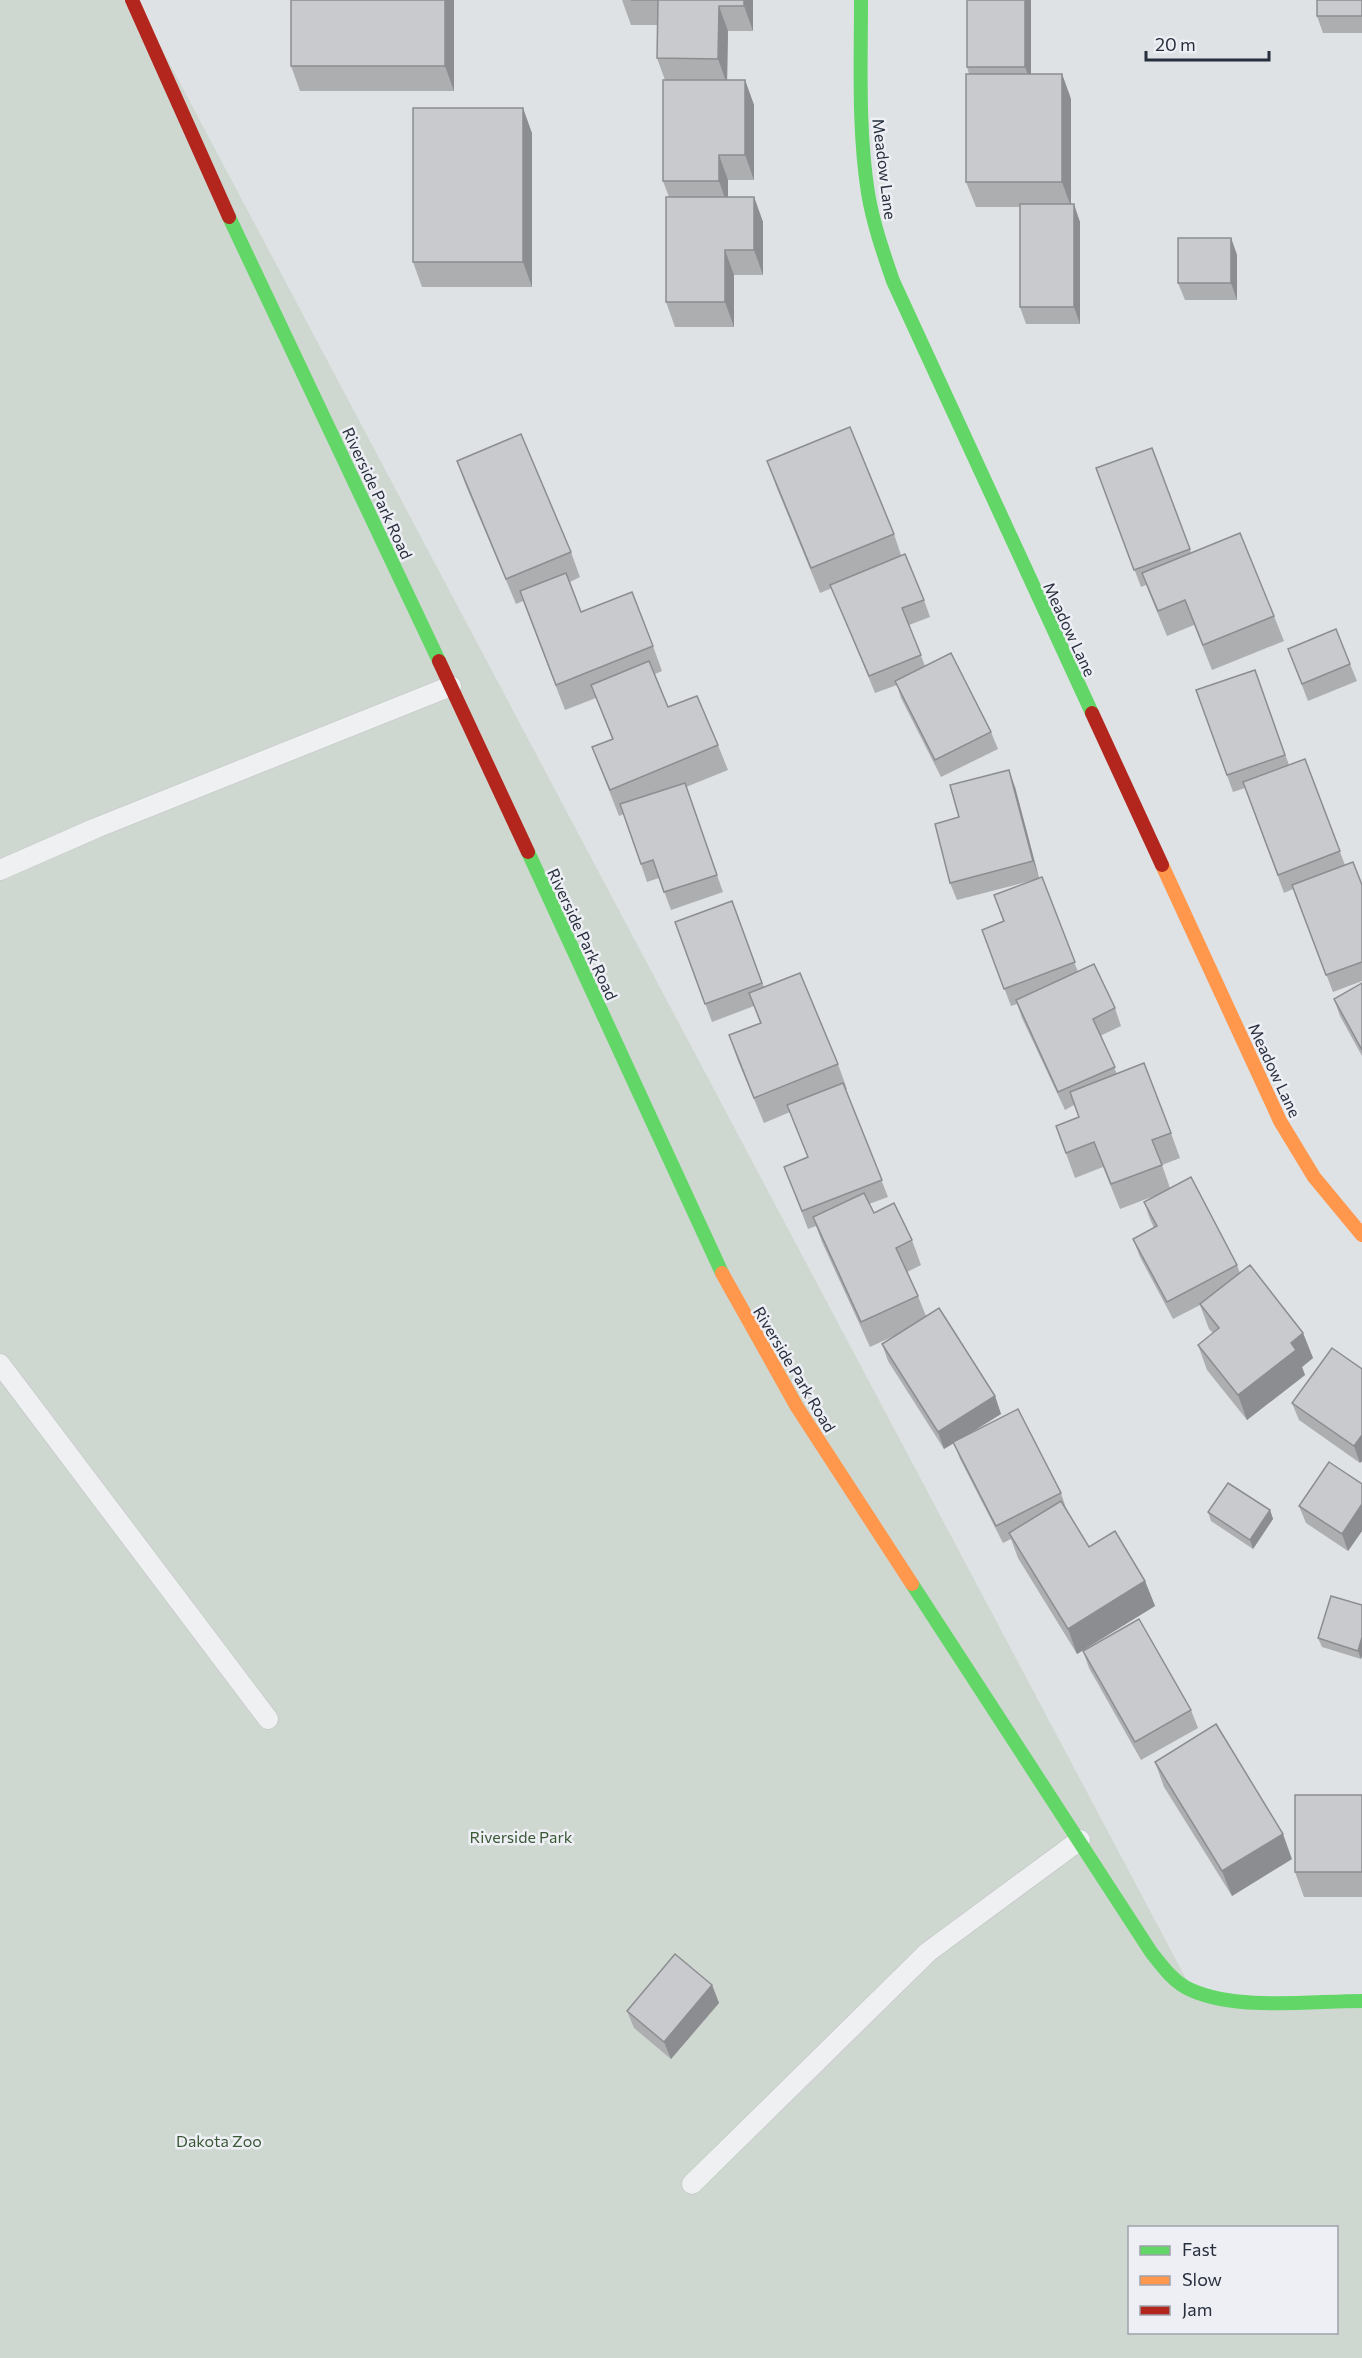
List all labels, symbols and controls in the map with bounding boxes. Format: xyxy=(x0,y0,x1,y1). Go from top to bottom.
scale bar xyxy=(1146,24,1269,62)
text: 20 m xyxy=(1155,33,1196,55)
street label: Meadow Lane xyxy=(869,117,901,221)
street label: Riverside Park Road xyxy=(339,424,417,562)
street label: Meadow Lane xyxy=(1040,579,1100,679)
street label: Riverside Park Road xyxy=(544,865,622,1003)
street label: Meadow Lane xyxy=(1245,1020,1305,1120)
street label: Riverside Park Road xyxy=(750,1303,840,1435)
park label: Riverside Park xyxy=(470,1827,573,1846)
park label: Dakota Zoo xyxy=(176,2131,262,2150)
legend xyxy=(1128,2226,1338,2334)
text: Fast xyxy=(1182,2238,1217,2260)
text: Slow xyxy=(1182,2268,1222,2290)
text: Jam xyxy=(1182,2298,1212,2320)

